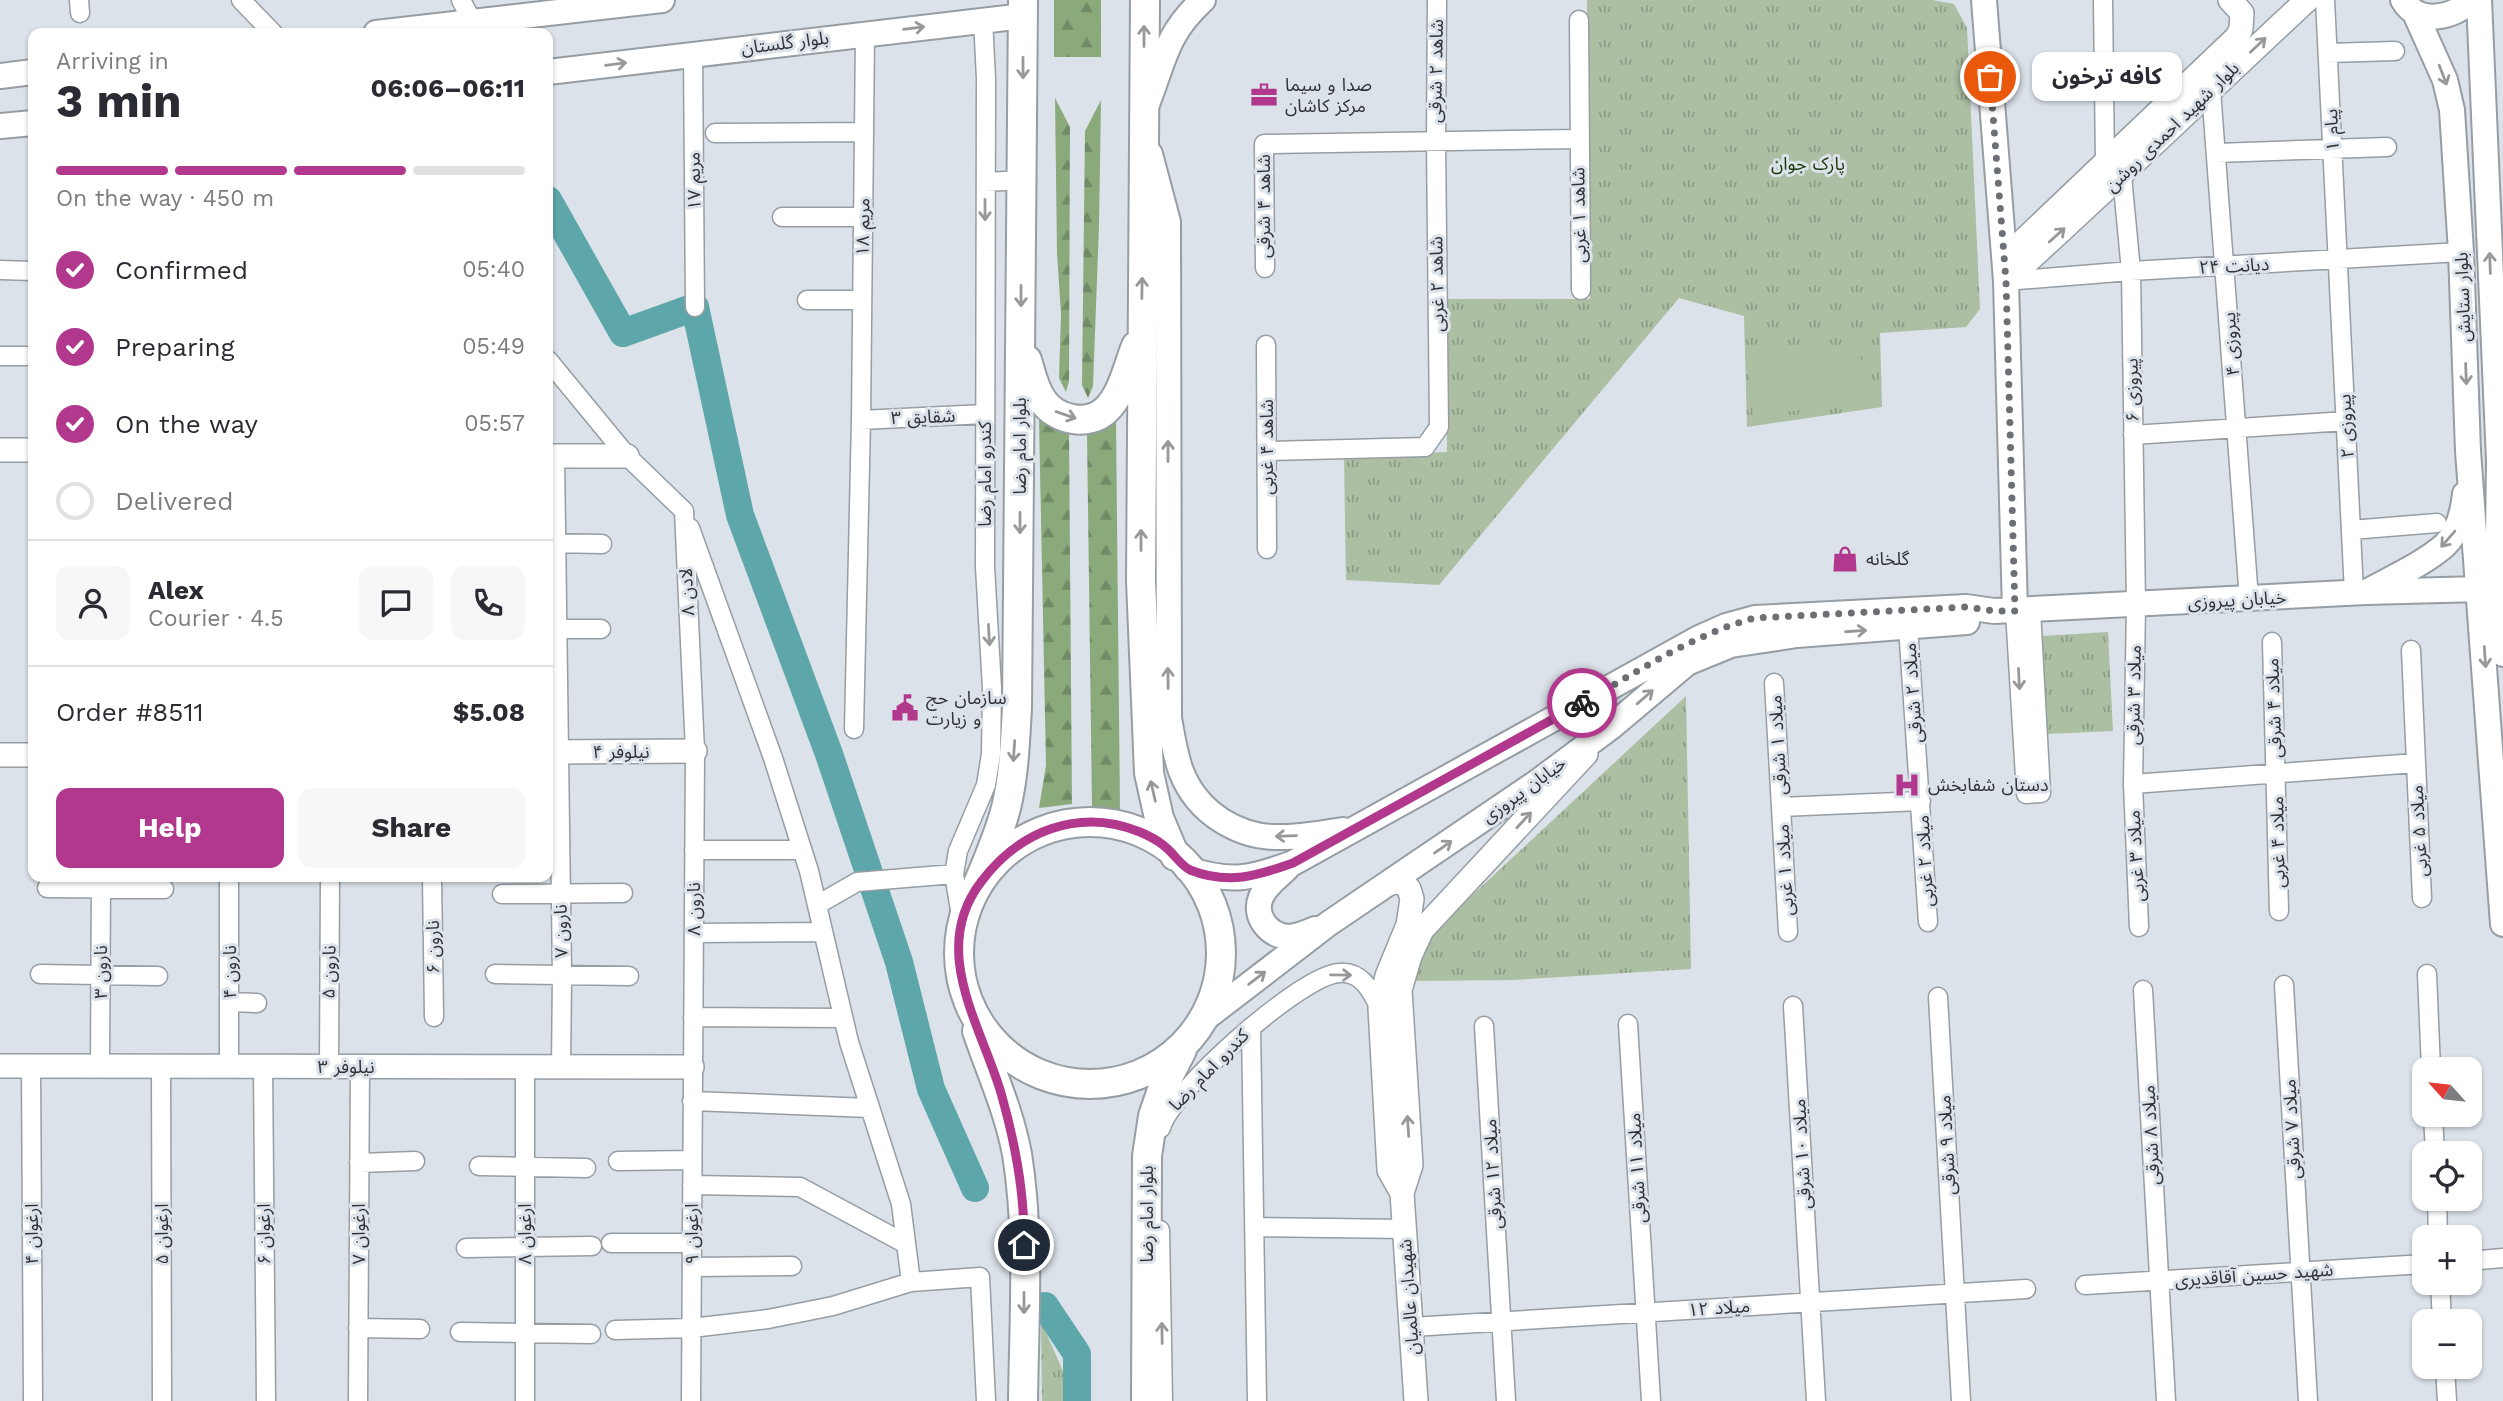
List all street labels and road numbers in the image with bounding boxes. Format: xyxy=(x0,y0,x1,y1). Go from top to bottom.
street label: شاهد ۲ شرقی xyxy=(1424,19,1448,123)
street label: بلوار گلستان xyxy=(740,27,830,59)
street label: بلوار شهید احمدی روشن xyxy=(2100,57,2244,197)
street label: پیام ۱ xyxy=(2320,108,2347,152)
street label: مریم ۱۷ xyxy=(682,152,708,210)
street label: شاهد ۴ شرقی xyxy=(1253,154,1275,258)
street label: شاهد ۱ غربی xyxy=(1567,167,1591,263)
street label: مریم ۱۸ xyxy=(851,198,877,256)
street label: شاهد ۲ غربی xyxy=(1425,236,1449,332)
street label: بلوار ستایش xyxy=(2450,252,2476,342)
street label: دیانت ۲۴ xyxy=(2198,253,2270,278)
street label: پیروزی ۴ xyxy=(2218,311,2244,377)
street label: پیروزی ۶ xyxy=(2120,358,2144,422)
street label: پیروزی ۲ xyxy=(2333,393,2359,459)
street label: بلوار امام رضا xyxy=(1009,397,1034,495)
street label: شاهد ۴ غربی xyxy=(1256,399,1278,495)
street label: شقایق ۳ xyxy=(890,405,956,429)
street label: کندرو امام رضا xyxy=(974,421,999,527)
street label: لادن ۸ xyxy=(675,568,699,616)
street label: خیابان پیروزی xyxy=(2187,586,2287,614)
street label: میلاد ۲ شرقی xyxy=(1899,642,1927,744)
street label: میلاد ۳ شرقی xyxy=(2122,645,2146,745)
street label: میلاد ۴ شرقی xyxy=(2261,658,2287,758)
street label: میلاد ۱ شرقی xyxy=(1764,694,1792,796)
street label: نیلوفر ۴ xyxy=(592,741,650,763)
street label: خیابان پیروزی xyxy=(1478,752,1570,828)
street label: میلاد ۵ غربی xyxy=(2406,785,2432,877)
street label: میلاد ۴ غربی xyxy=(2266,796,2290,888)
street label: میلاد ۳ غربی xyxy=(2123,810,2149,902)
street label: میلاد ۲ غربی xyxy=(1912,815,1938,907)
street label: میلاد ۱ غربی xyxy=(1772,824,1798,916)
street label: نارون ۸ xyxy=(683,882,705,936)
street label: نارون ۷ xyxy=(550,904,572,958)
street label: نارون ۶ xyxy=(422,920,444,974)
street label: نارون ۳ xyxy=(90,945,112,999)
street label: نارون ۴ xyxy=(219,945,241,999)
street label: نارون ۵ xyxy=(318,945,340,999)
street label: کندرو امام رضا xyxy=(1164,1024,1256,1118)
street label: نیلوفر ۳ xyxy=(317,1056,375,1078)
street label: میلاد ۷ شرقی xyxy=(2278,1078,2306,1180)
street label: میلاد ۸ شرقی xyxy=(2137,1084,2165,1186)
street label: میلاد ۹ شرقی xyxy=(1933,1094,1961,1196)
street label: میلاد ۱۰ شرقی xyxy=(1788,1098,1816,1210)
street label: میلاد ۱۱ شرقی xyxy=(1623,1112,1651,1224)
street label: میلاد ۱۲ شرقی xyxy=(1479,1118,1507,1230)
street label: بلوار امام رضا xyxy=(1136,1165,1161,1263)
street label: ارغوان ۴ xyxy=(21,1203,43,1265)
street label: ارغوان ۵ xyxy=(151,1203,173,1265)
street label: ارغوان ۶ xyxy=(253,1203,275,1265)
street label: ارغوان ۷ xyxy=(348,1203,370,1265)
street label: ارغوان ۸ xyxy=(514,1203,536,1265)
street label: ارغوان ۹ xyxy=(681,1203,703,1265)
street label: شهیدان عالمیان xyxy=(1394,1238,1424,1356)
street label: شهید حسین آقاقدیری xyxy=(2174,1258,2334,1292)
street label: میلاد ۱۲ xyxy=(1687,1295,1751,1320)

